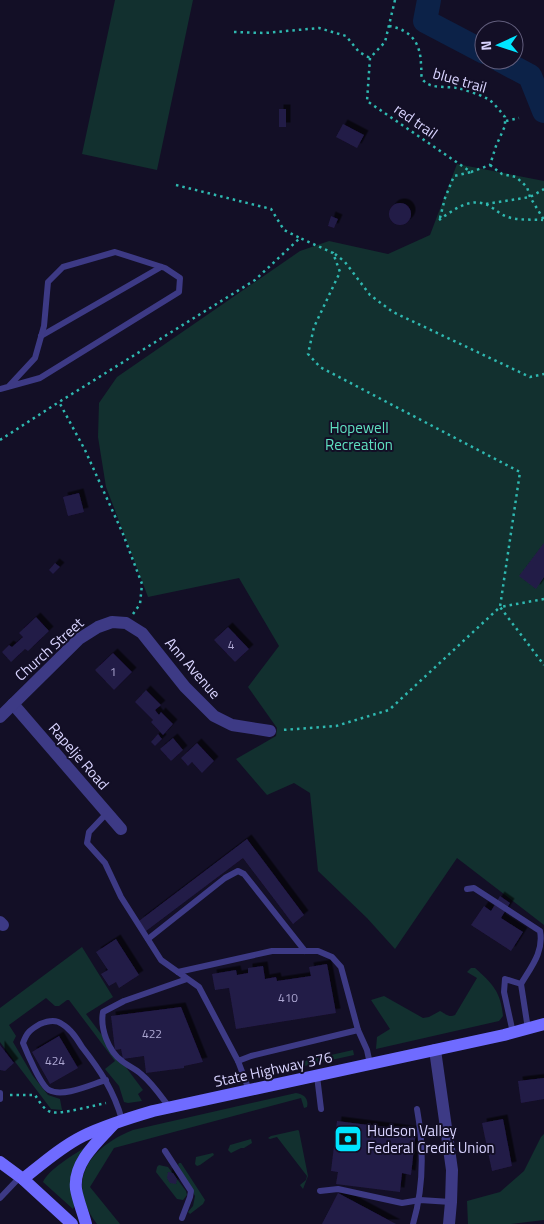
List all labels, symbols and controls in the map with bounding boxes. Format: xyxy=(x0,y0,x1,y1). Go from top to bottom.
north arrow xyxy=(474,20,524,70)
text: N xyxy=(475,40,496,51)
street label: blue trail xyxy=(430,61,490,99)
street label: red trail xyxy=(390,98,442,144)
park label: Hopewell Recreation xyxy=(325,416,393,456)
street label: Church Street xyxy=(9,611,89,686)
street label: Ann Avenue xyxy=(160,632,226,704)
house number: 4 xyxy=(228,635,235,654)
house number: 1 xyxy=(110,662,116,681)
street label: Rapelje Road xyxy=(43,717,115,795)
house number: 410 xyxy=(278,988,298,1007)
house number: 422 xyxy=(142,1024,162,1043)
street label: State Highway 376 xyxy=(212,1045,334,1093)
house number: 424 xyxy=(45,1051,65,1070)
place label: Hudson Valley Federal Credit Union xyxy=(367,1119,495,1159)
bank icon: Hudson Valley Federal Credit Union xyxy=(333,1124,363,1154)

